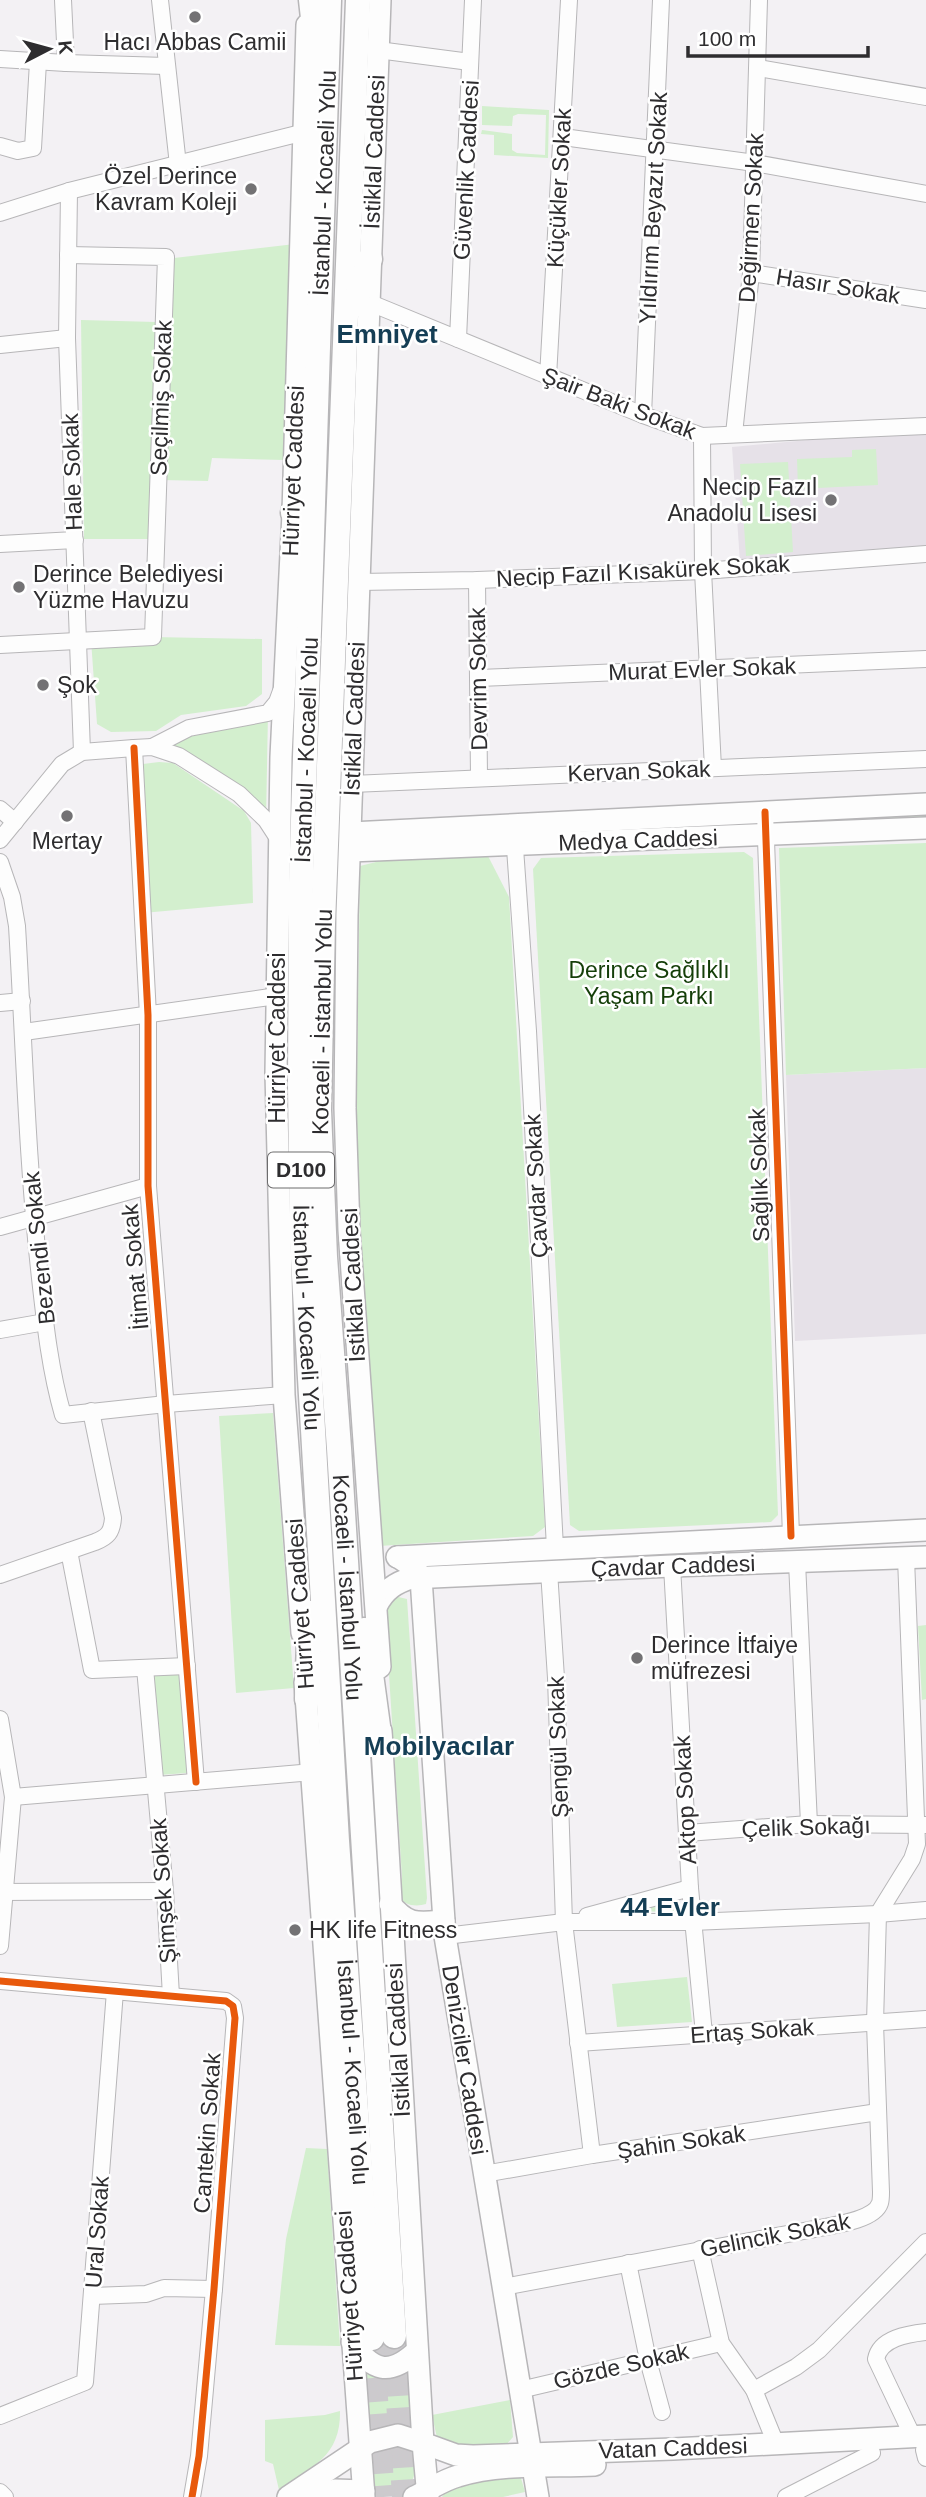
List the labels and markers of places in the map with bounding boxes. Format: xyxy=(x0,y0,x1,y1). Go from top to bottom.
marker: Hacı Abbas Camii xyxy=(187,9,203,25)
place label: Hacı Abbas Camii xyxy=(104,29,286,55)
place label: Özel Derince Kavram Koleji xyxy=(95,163,237,215)
marker: Özel Derince Kavram Koleji xyxy=(243,181,259,197)
place label: Necip Fazıl Anadolu Lisesi xyxy=(667,474,817,526)
marker: Necip Fazıl Anadolu Lisesi xyxy=(823,492,839,508)
place label: Derince Belediyesi Yüzme Havuzu xyxy=(33,561,223,613)
marker: Derince Belediyesi Yüzme Havuzu xyxy=(11,579,27,595)
place label: Şok xyxy=(57,672,97,698)
marker: Şok xyxy=(35,677,51,693)
marker: Mertay xyxy=(59,808,75,824)
place label: Mertay xyxy=(32,828,103,854)
place label: Derince İtfaiye müfrezesi xyxy=(651,1632,798,1684)
marker: Derince İtfaiye müfrezesi xyxy=(629,1650,645,1666)
place label: HK life Fitness xyxy=(309,1917,457,1943)
marker: HK life Fitness xyxy=(287,1922,303,1938)

